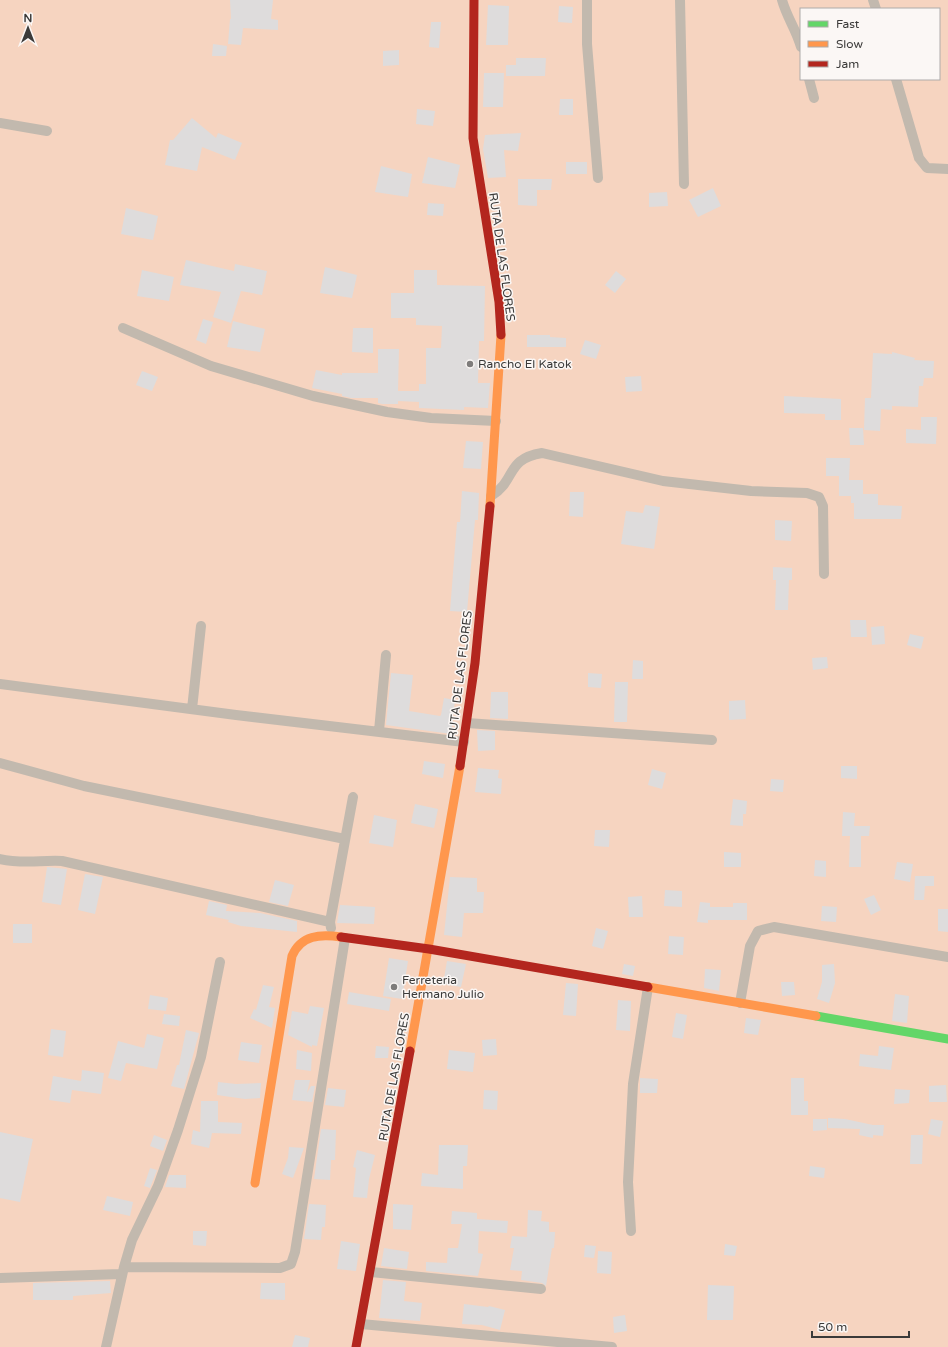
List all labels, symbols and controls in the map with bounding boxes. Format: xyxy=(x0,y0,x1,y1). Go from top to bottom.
north arrow xyxy=(8,8,48,48)
legend xyxy=(800,8,940,80)
text: N xyxy=(24,12,32,25)
text: Fast xyxy=(836,17,860,31)
text: Slow xyxy=(836,37,863,51)
text: Jam xyxy=(836,57,859,71)
street label: RUTA DE LAS FLORES xyxy=(486,192,518,322)
place label: Rancho El Katok xyxy=(478,357,572,371)
marker: Rancho El Katok xyxy=(465,359,475,369)
street label: RUTA DE LAS FLORES xyxy=(445,610,475,740)
place label: Ferreteria Hermano Julio xyxy=(402,973,484,1001)
marker: Ferreteria Hermano Julio xyxy=(389,982,399,992)
street label: RUTA DE LAS FLORES xyxy=(376,1012,412,1142)
scale bar xyxy=(812,1313,909,1339)
text: 50 m xyxy=(818,1320,847,1334)

